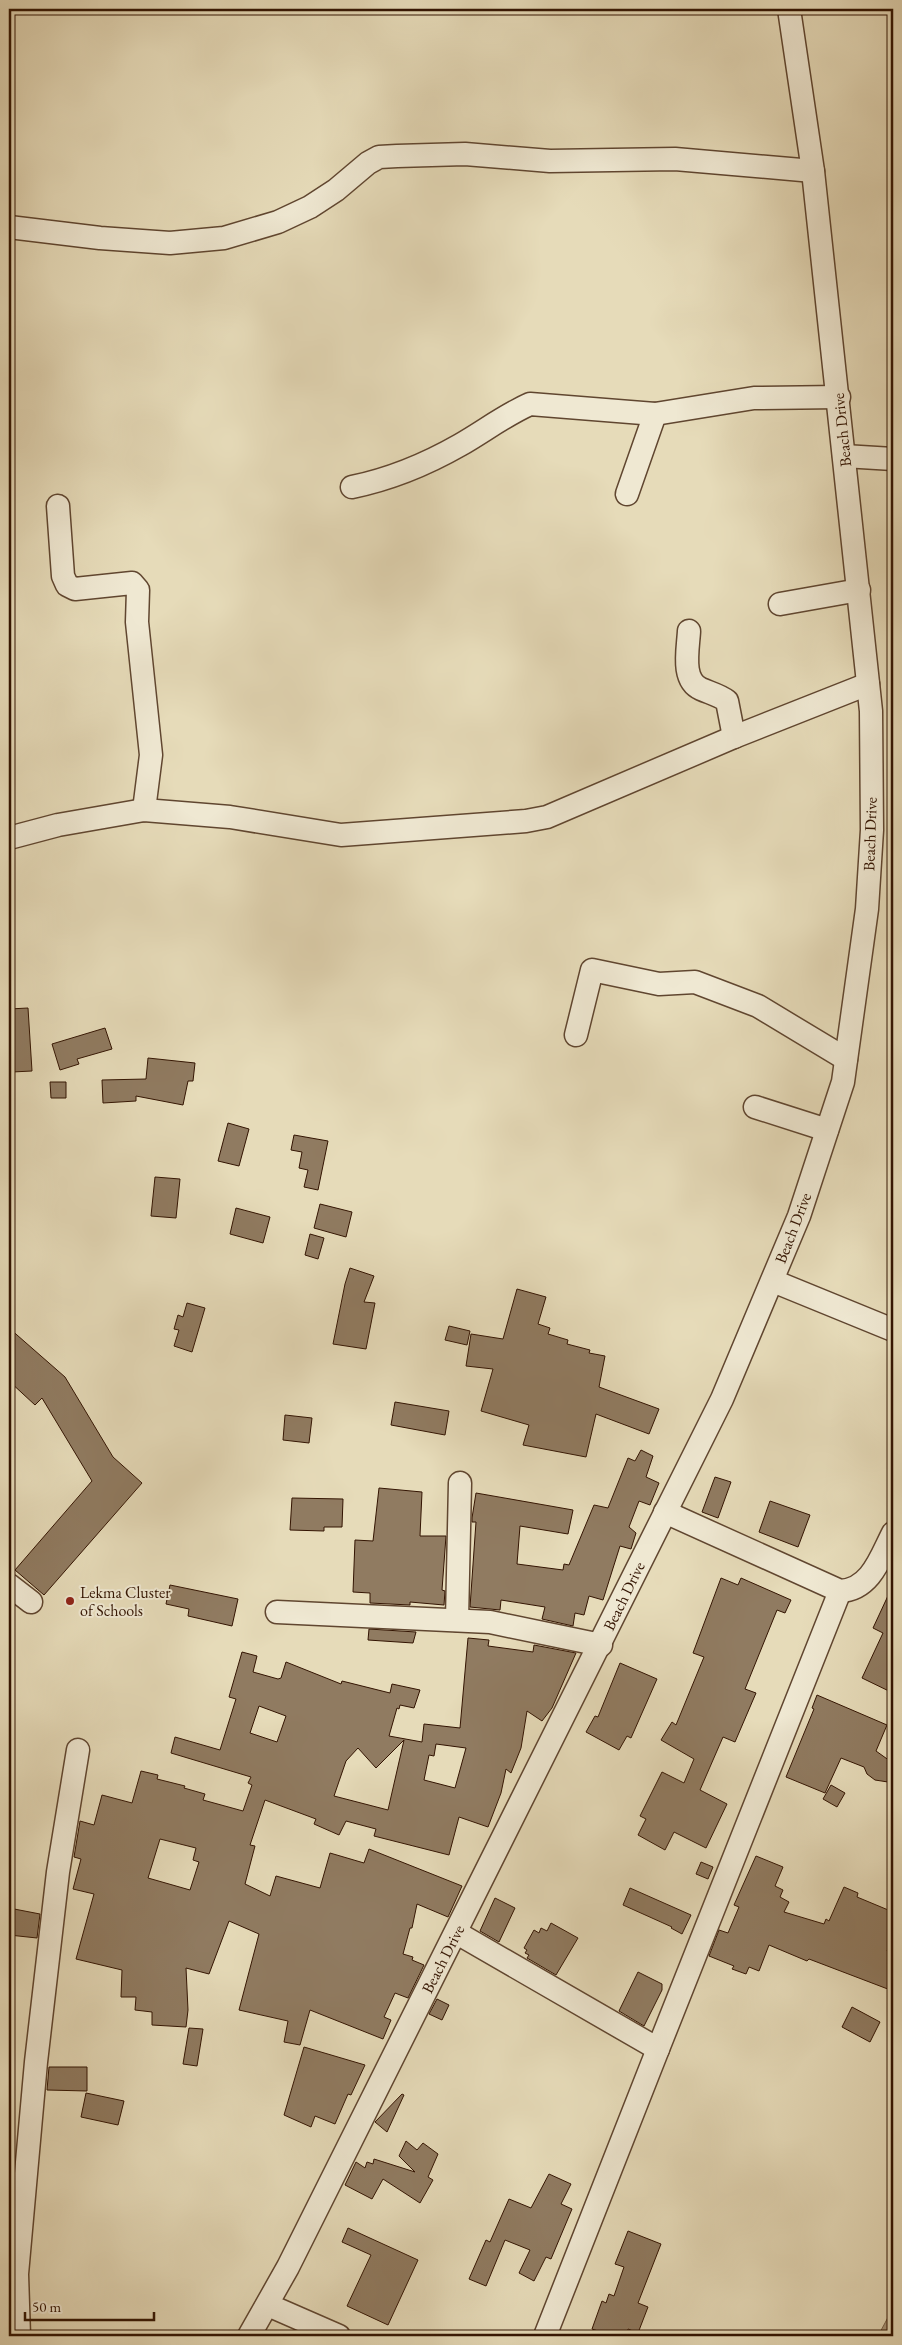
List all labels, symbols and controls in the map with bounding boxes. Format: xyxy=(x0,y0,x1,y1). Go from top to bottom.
street label: Beach Drive xyxy=(828,392,856,468)
street label: Beach Drive xyxy=(858,797,882,871)
street label: Beach Drive xyxy=(770,1190,816,1266)
street label: Beach Drive xyxy=(598,1558,650,1634)
place label: Lekma Cluster of Schools xyxy=(80,1582,171,1621)
marker: Lekma Cluster of Schools xyxy=(64,1595,76,1607)
street label: Beach Drive xyxy=(417,1921,469,1997)
scale bar xyxy=(25,2290,154,2322)
text: 50 m xyxy=(32,2297,61,2316)

